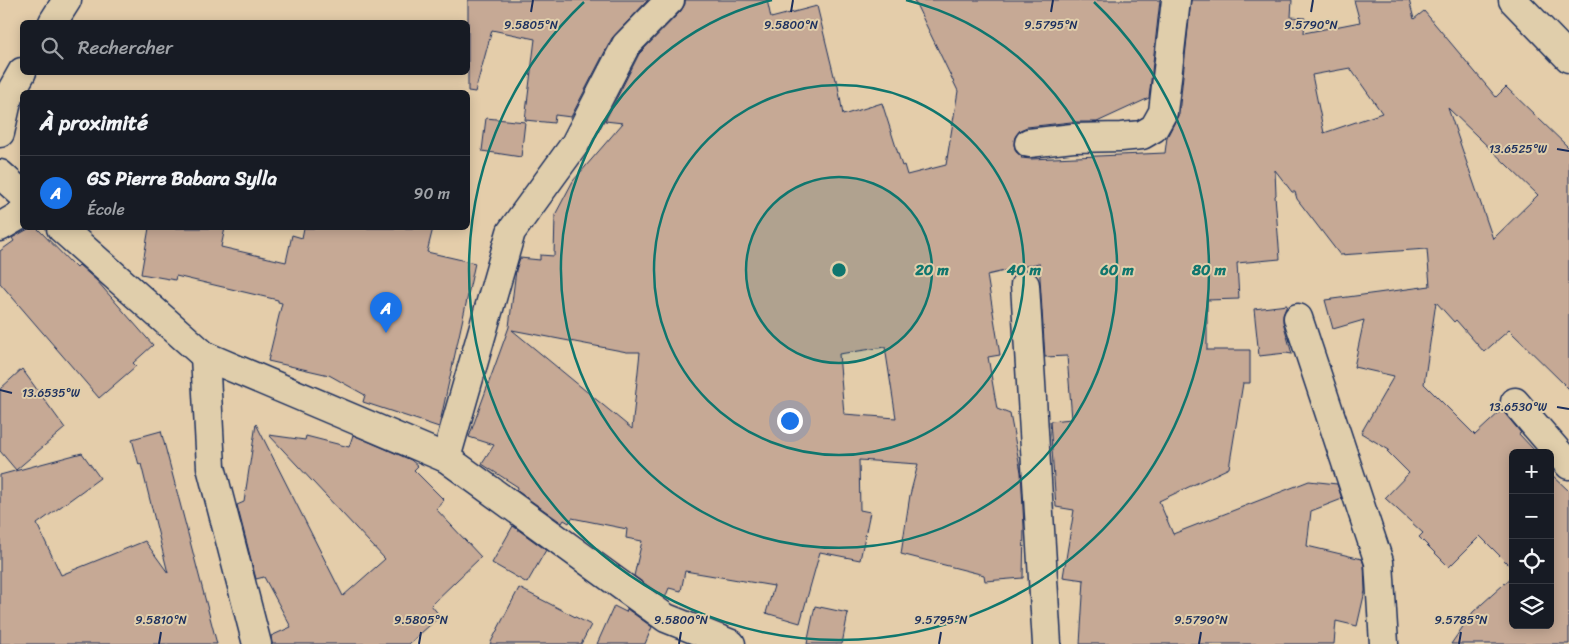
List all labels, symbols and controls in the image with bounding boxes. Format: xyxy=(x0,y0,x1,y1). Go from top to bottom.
text: 9.5805°N xyxy=(504,14,559,36)
text: 9.5800°N xyxy=(764,14,819,36)
text: 9.5795°N xyxy=(1024,14,1078,36)
text: 9.5790°N xyxy=(1284,14,1338,36)
search box xyxy=(20,20,470,75)
text: Rechercher xyxy=(78,31,173,64)
icon: search xyxy=(38,34,66,62)
text: À proximité xyxy=(40,104,148,142)
text: 13.6525°W xyxy=(1489,138,1548,160)
text: GS Pierre Babara Sylla xyxy=(87,162,277,195)
text: A xyxy=(51,179,61,208)
text: 90 m xyxy=(414,179,450,208)
text: École xyxy=(87,195,125,224)
text: 20 m xyxy=(914,257,949,283)
text: 40 m xyxy=(1006,257,1042,283)
text: 60 m xyxy=(1099,257,1134,283)
text: 80 m xyxy=(1191,257,1226,283)
centre of rings xyxy=(830,261,848,279)
pin: A xyxy=(370,292,402,333)
text: 13.6535°W xyxy=(22,382,81,404)
text: 13.6530°W xyxy=(1489,396,1548,418)
your location xyxy=(777,408,803,434)
map controls xyxy=(1509,449,1554,629)
button: + xyxy=(1509,449,1554,494)
button: − xyxy=(1509,494,1554,539)
button: locate xyxy=(1509,539,1554,584)
button: layers xyxy=(1509,584,1554,629)
text: 9.5810°N xyxy=(135,609,188,631)
text: 9.5805°N xyxy=(394,609,449,631)
text: 9.5800°N xyxy=(654,609,709,631)
text: 9.5795°N xyxy=(914,609,968,631)
text: 9.5790°N xyxy=(1174,609,1228,631)
text: 9.5785°N xyxy=(1434,609,1488,631)

